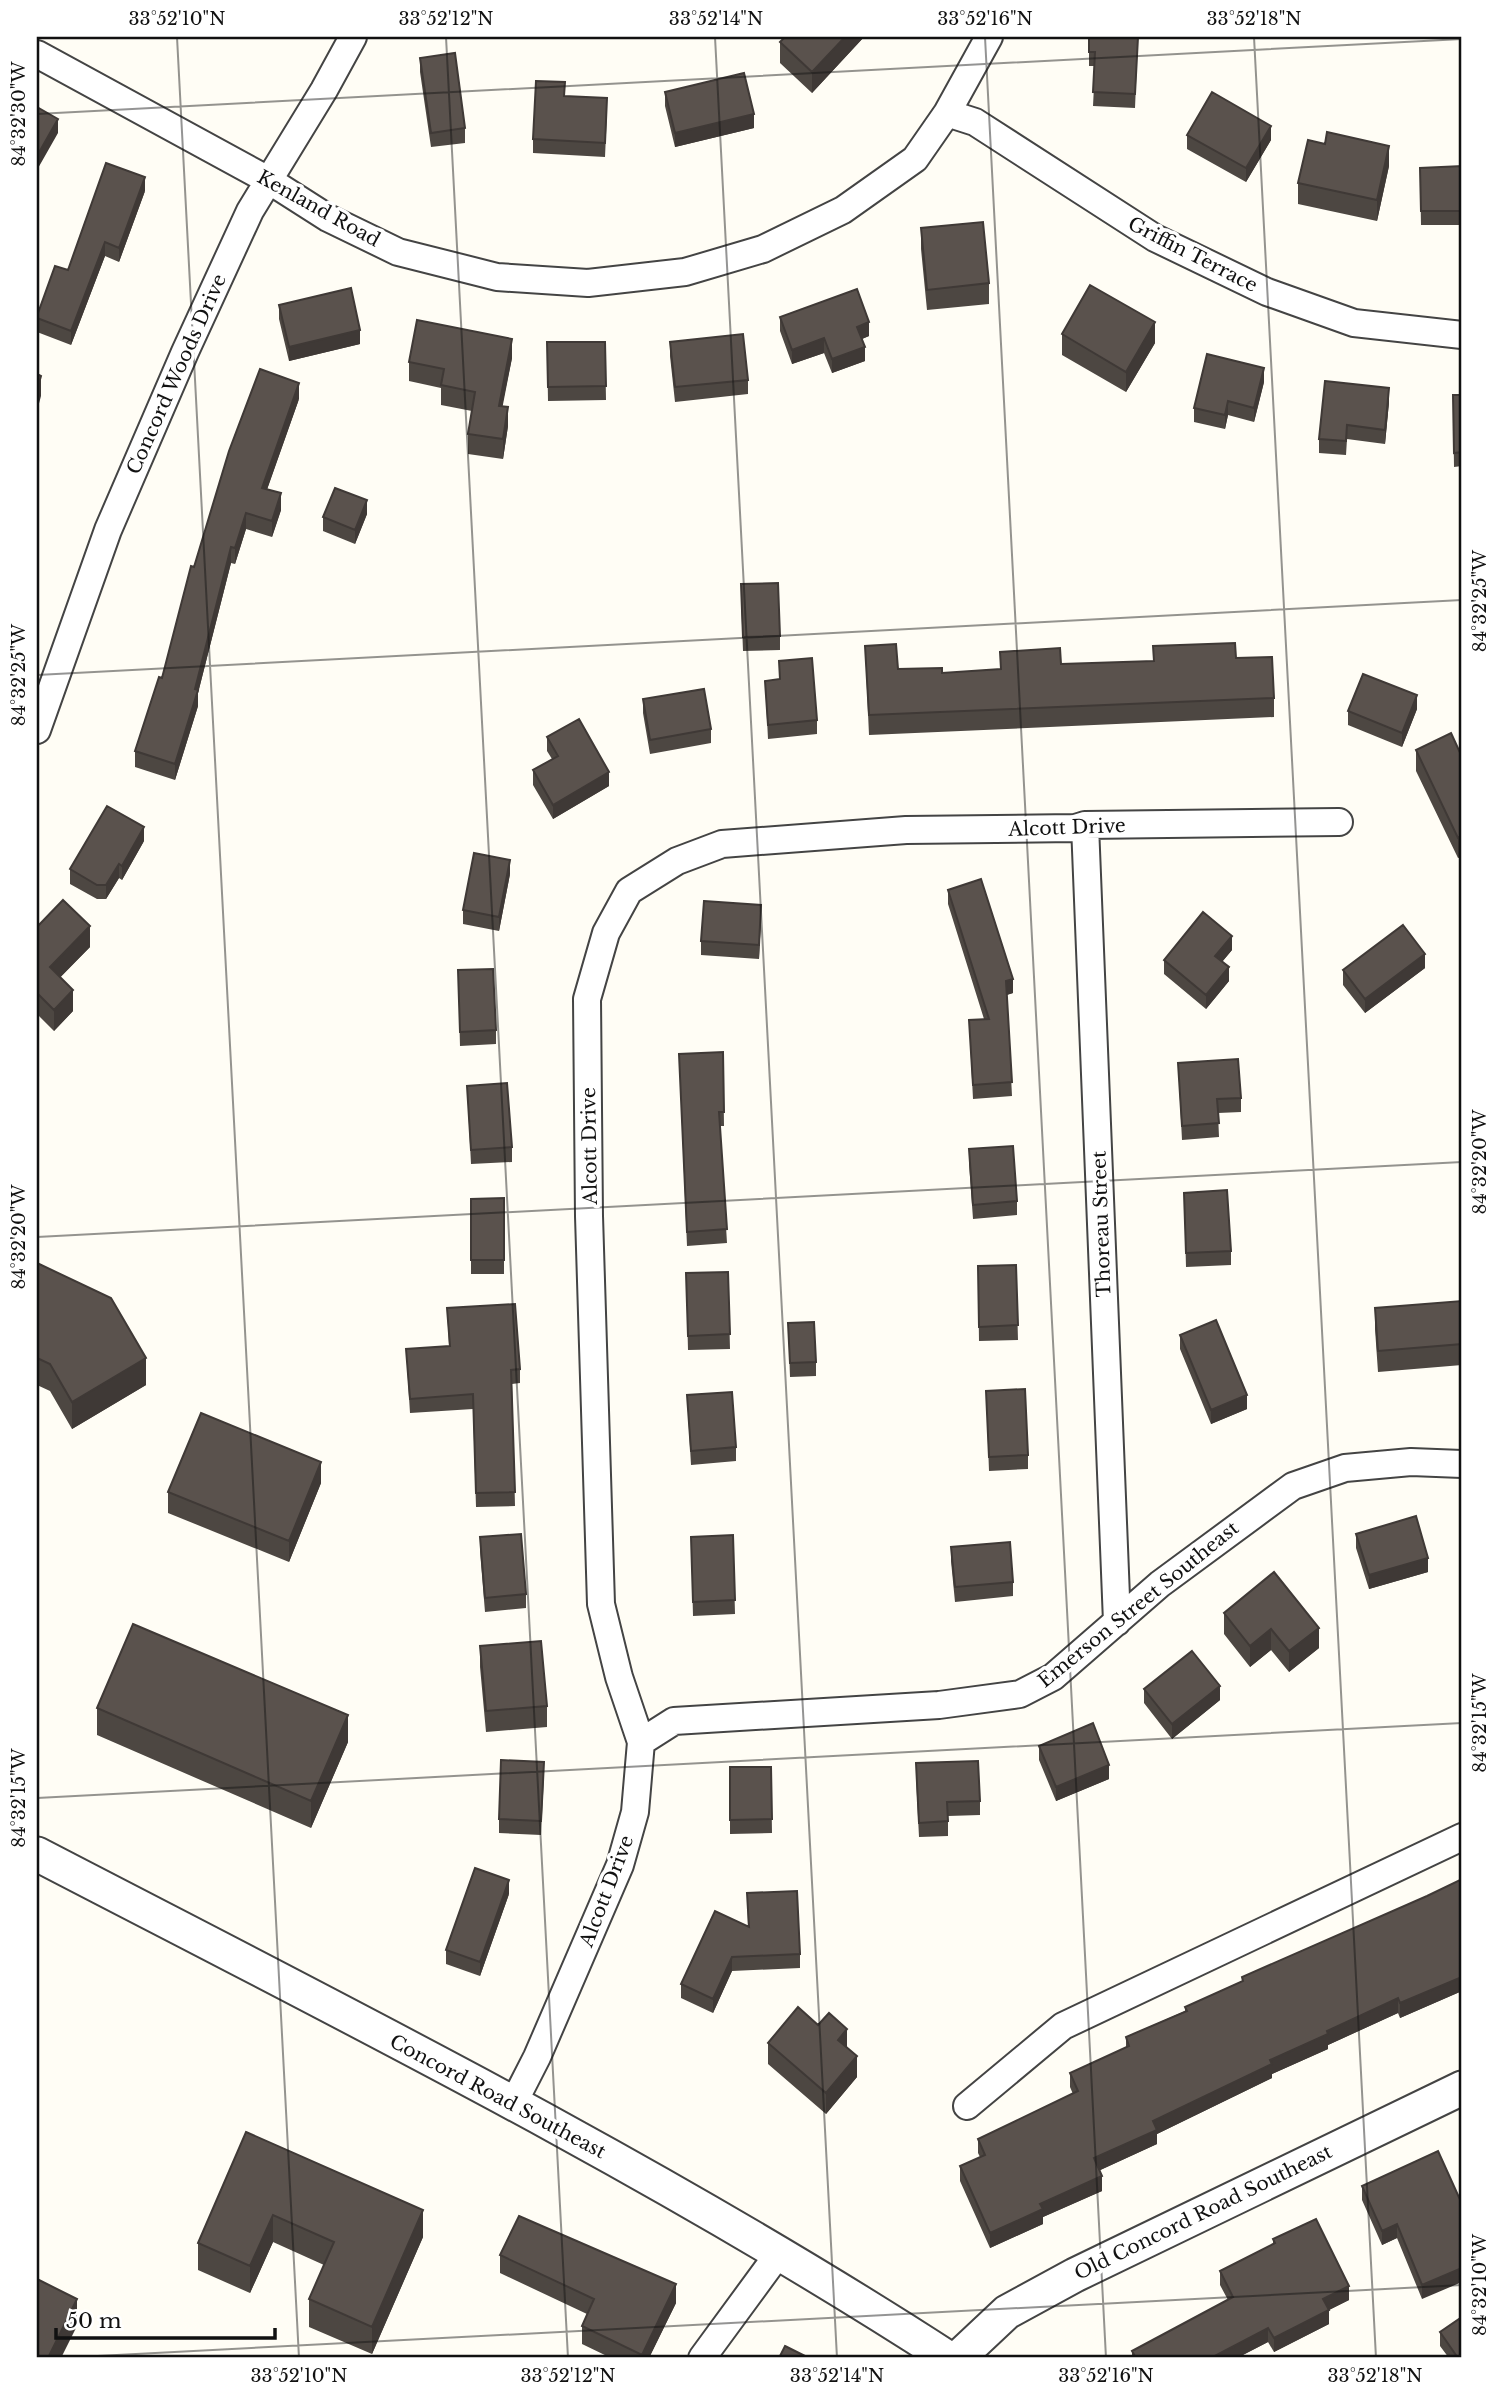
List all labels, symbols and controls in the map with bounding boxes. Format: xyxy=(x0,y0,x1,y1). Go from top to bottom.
text: 33°52'10"N xyxy=(129,8,225,30)
text: 33°52'12"N xyxy=(398,8,494,30)
text: 33°52'14"N xyxy=(669,8,763,30)
text: 33°52'16"N xyxy=(937,8,1033,30)
text: 33°52'18"N xyxy=(1207,8,1302,30)
text: 84°32'30"W xyxy=(8,61,30,167)
street label: Kenland Road xyxy=(253,165,384,252)
street label: Griffin Terrace xyxy=(1124,212,1261,297)
street label: Concord Woods Drive xyxy=(122,271,231,478)
text: 84°32'25"W xyxy=(1469,549,1491,652)
text: 84°32'25"W xyxy=(8,623,30,726)
street label: Alcott Drive xyxy=(1007,814,1126,841)
street label: Alcott Drive xyxy=(577,1087,602,1206)
text: 84°32'20"W xyxy=(1469,1109,1491,1215)
street label: Thoreau Street xyxy=(1087,1150,1116,1298)
text: 84°32'20"W xyxy=(8,1184,30,1290)
street label: Emerson Street Southeast xyxy=(1033,1516,1244,1692)
text: 84°32'15"W xyxy=(1469,1672,1491,1773)
text: 84°32'15"W xyxy=(8,1747,30,1848)
street label: Alcott Drive xyxy=(574,1832,638,1951)
street label: Concord Road Southeast xyxy=(386,2030,610,2164)
street label: Old Concord Road Southeast xyxy=(1071,2140,1336,2285)
text: 84°32'10"W xyxy=(1469,2233,1491,2336)
scale bar xyxy=(56,2297,275,2341)
text: 50 m xyxy=(66,2308,122,2334)
text: 33°52'10"N xyxy=(251,2365,347,2387)
text: 33°52'12"N xyxy=(520,2365,616,2387)
text: 33°52'14"N xyxy=(790,2365,884,2387)
text: 33°52'16"N xyxy=(1058,2365,1154,2387)
text: 33°52'18"N xyxy=(1328,2365,1423,2387)

